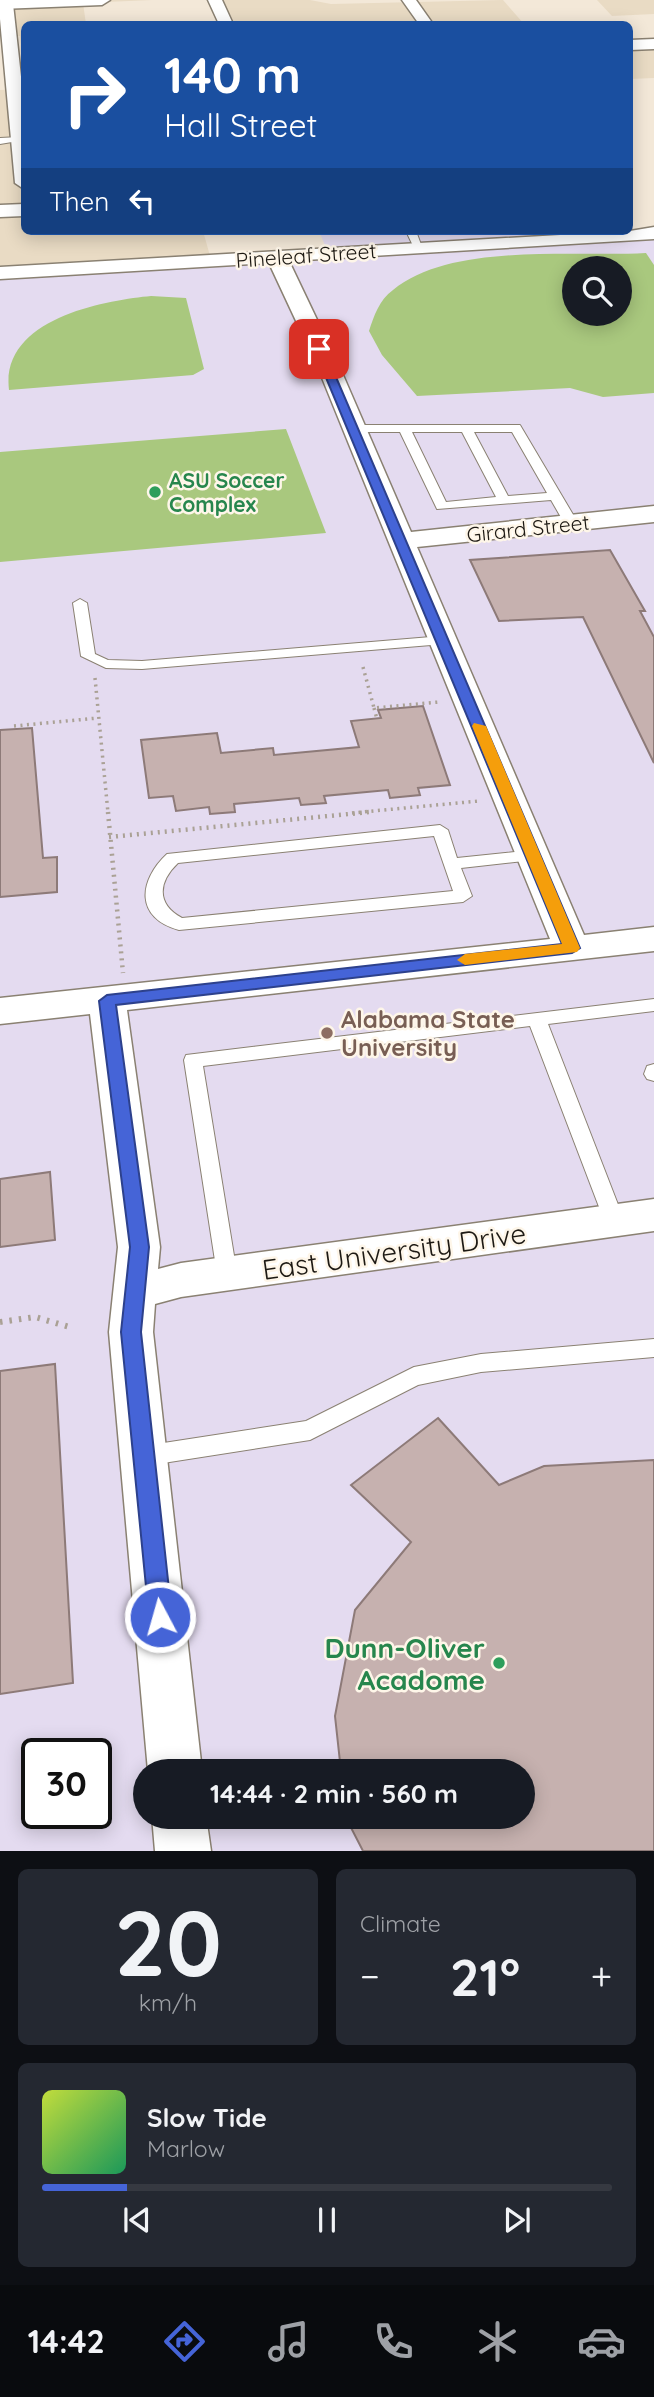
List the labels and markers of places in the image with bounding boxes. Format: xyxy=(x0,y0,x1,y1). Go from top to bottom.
pin xyxy=(289,319,349,379)
place label: ASU Soccer Complex xyxy=(169,467,285,517)
marker: ASU Soccer Complex xyxy=(147,484,163,500)
place label: Alabama State University xyxy=(341,1004,515,1062)
marker: Alabama State University xyxy=(319,1025,335,1041)
place label: Dunn-Oliver Acadome xyxy=(324,1630,485,1697)
marker: Dunn-Oliver Acadome xyxy=(491,1655,507,1671)

